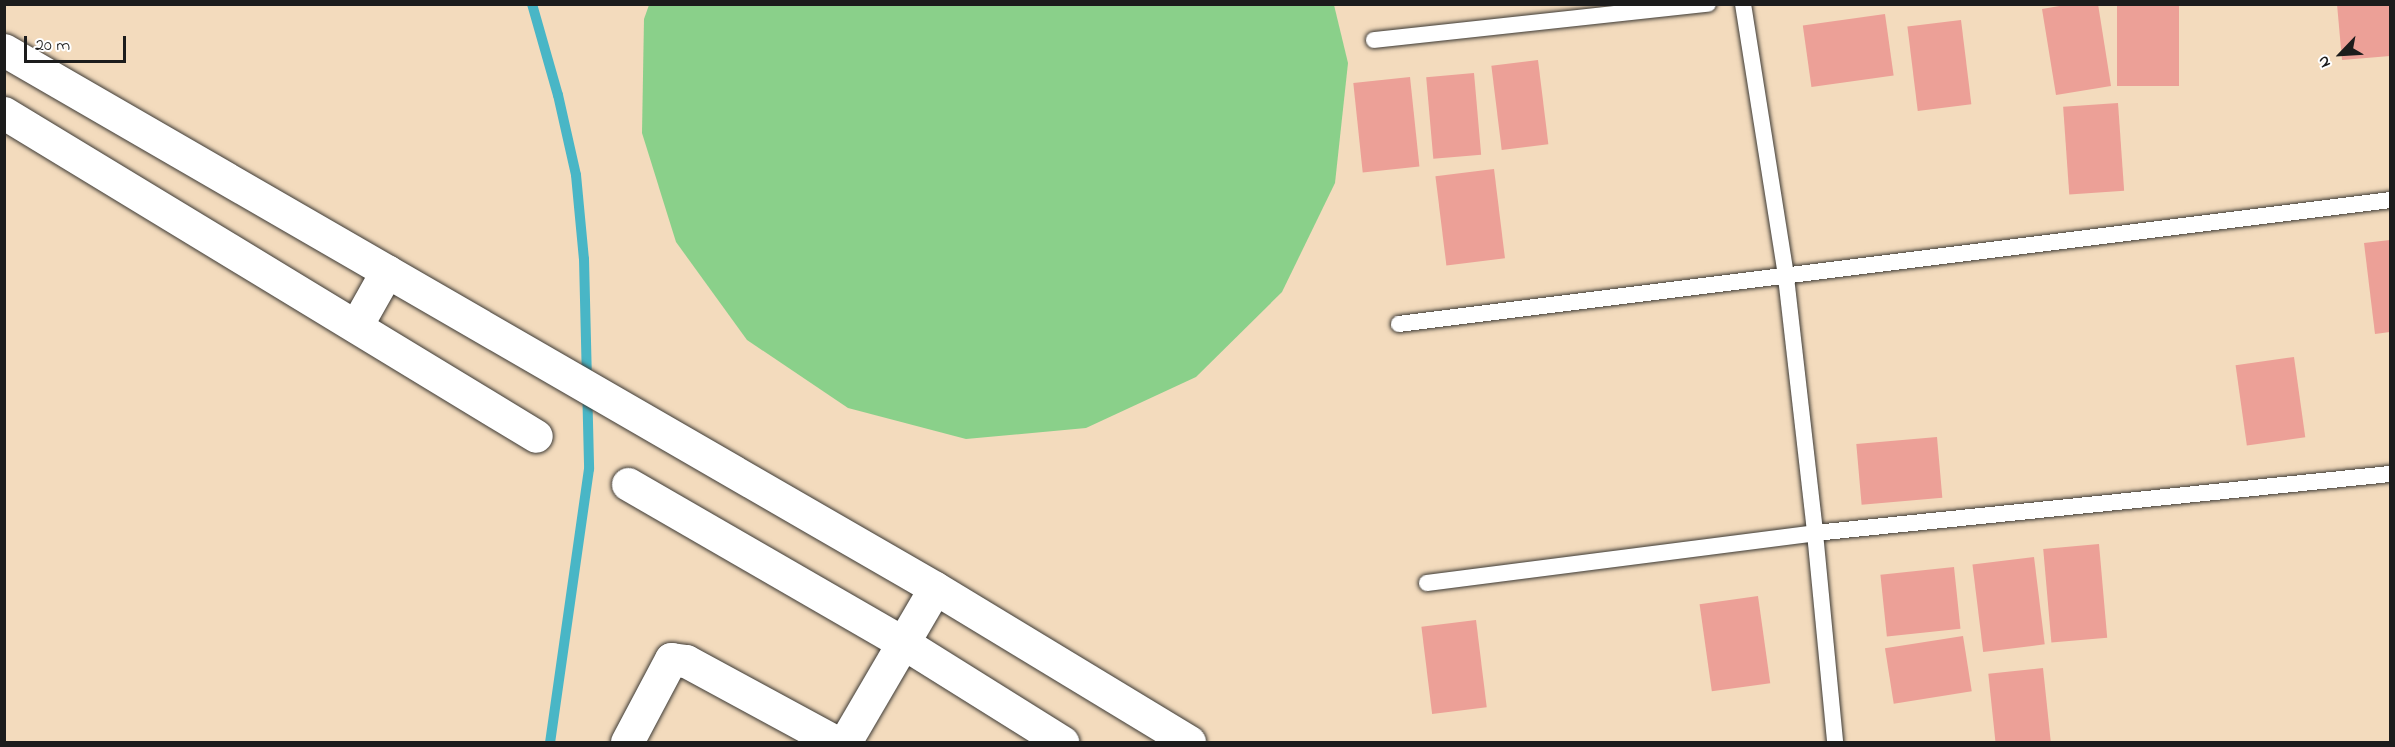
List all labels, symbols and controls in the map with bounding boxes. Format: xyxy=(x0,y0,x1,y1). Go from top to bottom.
scale bar xyxy=(27,24,129,62)
north arrow xyxy=(2311,24,2371,84)
text: 20 m xyxy=(35,33,70,59)
text: N xyxy=(2312,52,2338,72)

